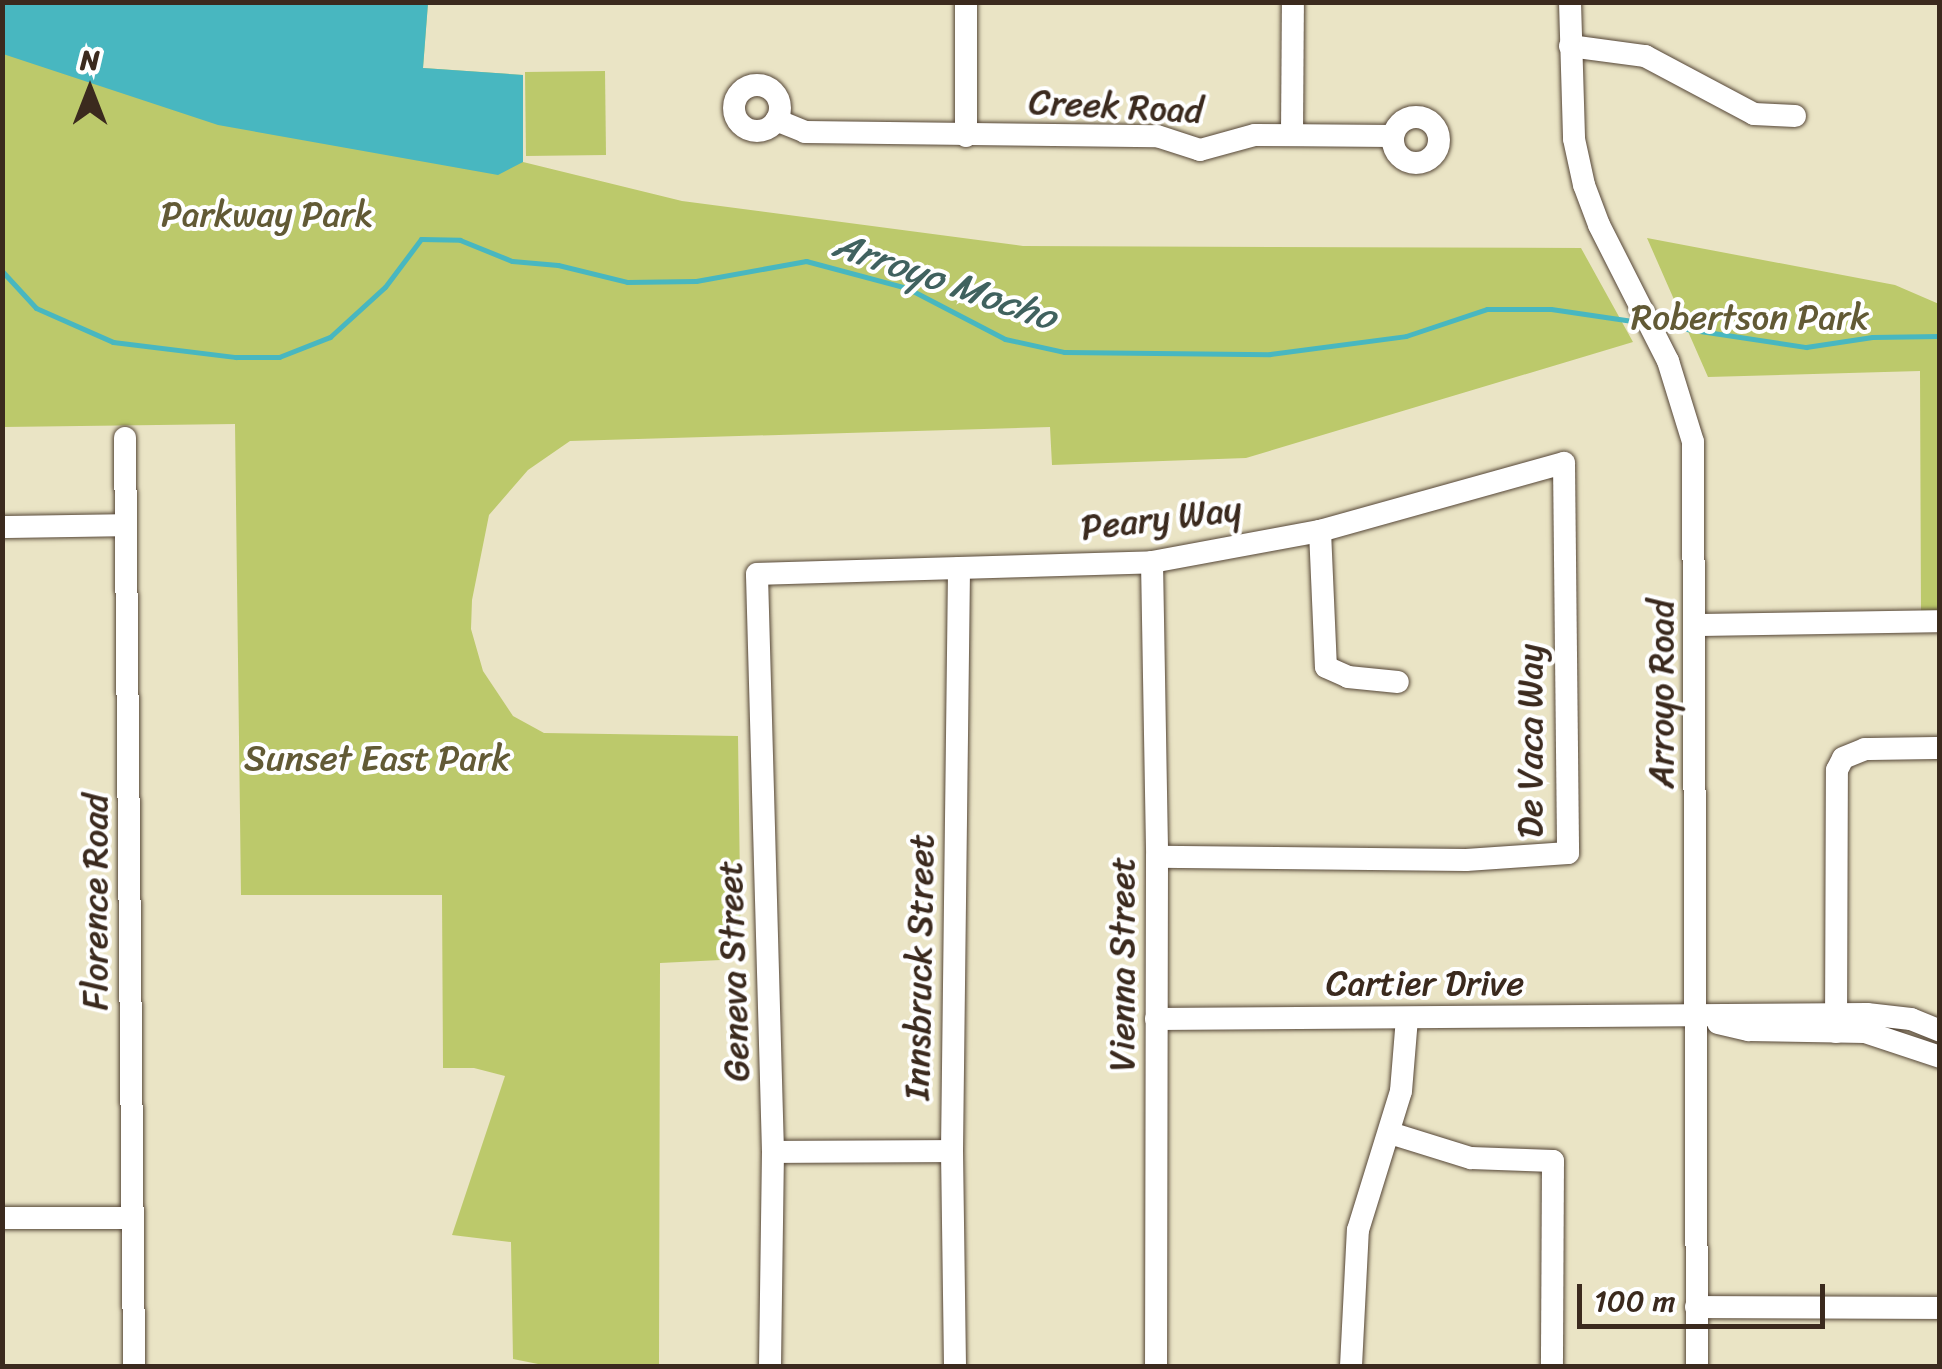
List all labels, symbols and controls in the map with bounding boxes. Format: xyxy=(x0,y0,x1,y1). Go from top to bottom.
text: N xyxy=(80,35,100,84)
north arrow xyxy=(40,40,140,140)
street label: Creek Road xyxy=(1028,80,1204,132)
park label: Parkway Park xyxy=(161,193,373,235)
water label: Arroyo Mocho xyxy=(828,222,1062,340)
park label: Robertson Park xyxy=(1631,296,1869,338)
street label: Peary Way xyxy=(1078,487,1244,549)
street label: Arroyo Road xyxy=(1640,599,1682,789)
street label: De Vaca Way xyxy=(1509,646,1551,836)
park label: Sunset East Park xyxy=(244,737,510,779)
street label: Florence Road xyxy=(74,794,116,1010)
street label: Innsbruck Street xyxy=(896,834,942,1100)
street label: Vienna Street xyxy=(1101,857,1143,1071)
street label: Geneva Street xyxy=(708,860,758,1082)
street label: Cartier Drive xyxy=(1326,962,1524,1004)
scale bar xyxy=(1582,1264,1830,1326)
text: 100 m xyxy=(1594,1274,1676,1328)

